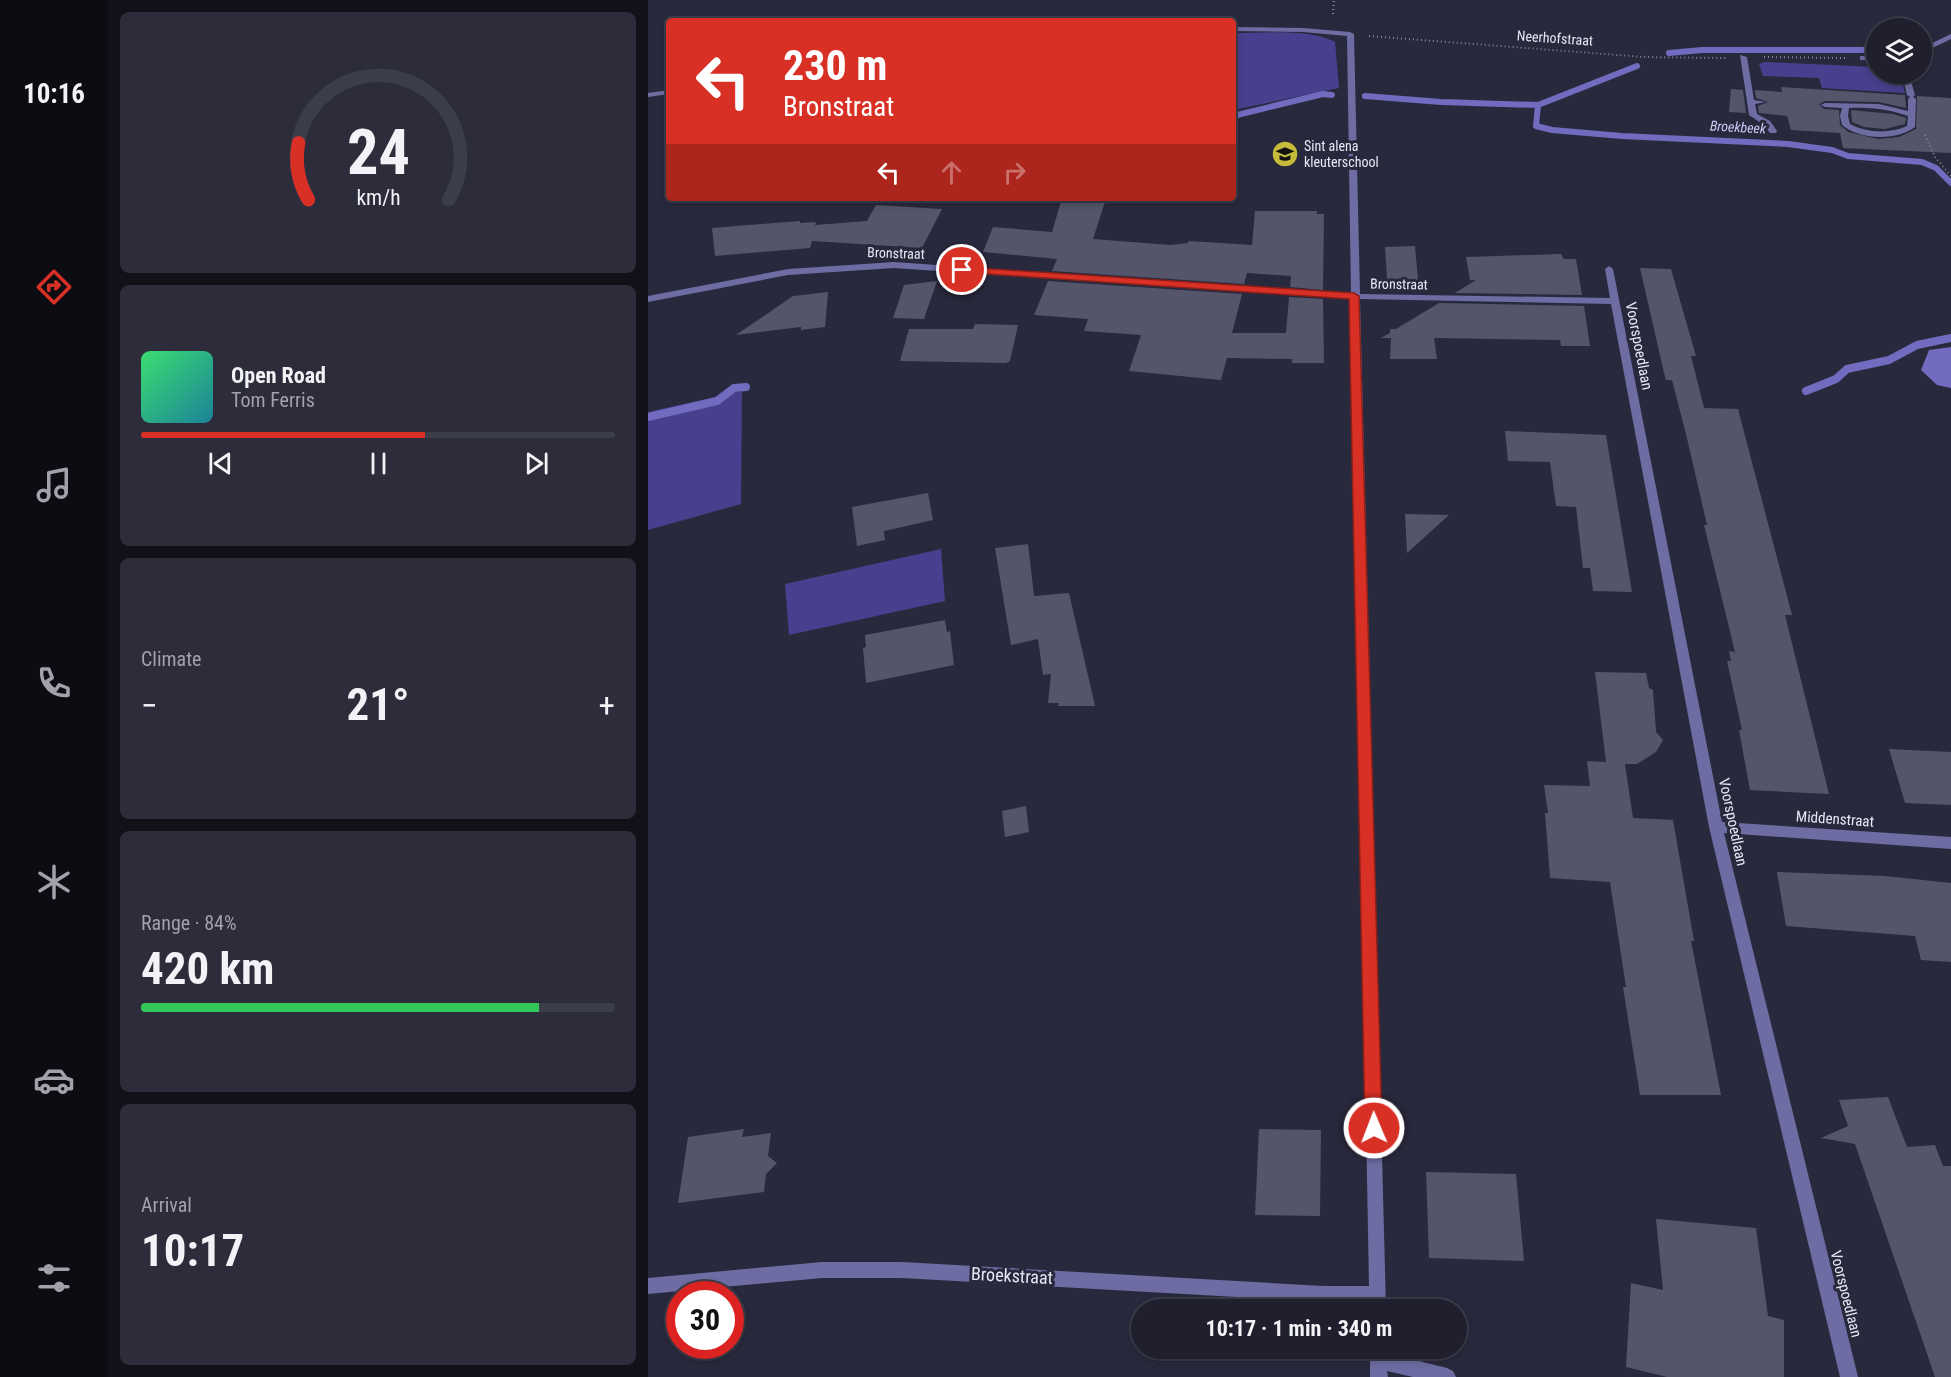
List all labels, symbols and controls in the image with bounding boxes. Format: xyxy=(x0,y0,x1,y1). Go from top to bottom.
map controls xyxy=(1866,18,1932,84)
button: layers xyxy=(1866,18,1932,84)
street label: Neerhofstraat xyxy=(1516,27,1594,49)
text: 230 m xyxy=(783,41,888,90)
icon: left xyxy=(684,42,762,120)
text: 10:16 xyxy=(23,78,85,110)
text: Bronstraat xyxy=(783,91,894,123)
text: 24 xyxy=(346,116,410,189)
water label: Broekbeek xyxy=(1709,118,1767,137)
place label: Sint alena kleuterschool xyxy=(1304,138,1379,170)
school or university icon: Sint alena kleuterschool xyxy=(1270,139,1300,169)
icon: left xyxy=(872,156,905,189)
icon: ahead xyxy=(935,156,968,189)
icon: right xyxy=(998,156,1031,189)
text: km/h xyxy=(356,185,400,210)
street label: Bronstraat xyxy=(867,244,925,262)
pin xyxy=(936,244,987,295)
icon: arrive xyxy=(945,253,978,286)
icon: directions xyxy=(33,266,75,308)
street label: Bronstraat xyxy=(1370,275,1428,293)
street label: Voorspoedlaan xyxy=(1622,301,1656,391)
text: Open Road xyxy=(231,363,326,388)
text: Tom Ferris xyxy=(231,388,315,412)
icon: previous xyxy=(204,447,237,480)
icon: pause xyxy=(362,447,395,480)
icon: next xyxy=(520,447,553,480)
icon: music xyxy=(33,464,75,506)
text: Climate xyxy=(141,647,201,671)
icon: phone xyxy=(33,662,75,704)
text: 21° xyxy=(347,678,410,731)
text: − xyxy=(141,686,158,725)
text: + xyxy=(599,686,615,725)
street label: Voorspoedlaan xyxy=(1715,777,1751,867)
street label: Middenstraat xyxy=(1795,807,1875,831)
icon: climate xyxy=(33,861,75,903)
text: Range · 84% xyxy=(141,911,237,935)
text: 420 km xyxy=(141,942,274,995)
icon: car xyxy=(33,1059,75,1101)
position arrow xyxy=(1342,1096,1406,1160)
text: Arrival xyxy=(141,1193,192,1217)
text: 10:17 xyxy=(141,1224,244,1277)
street label: Voorspoedlaan xyxy=(1826,1249,1866,1339)
icon: filters xyxy=(33,1257,75,1299)
street label: Broekstraat xyxy=(971,1263,1054,1288)
speed limit sign: 30 xyxy=(666,1281,744,1359)
text: 10:17 · 1 min · 340 m xyxy=(1206,1316,1392,1341)

